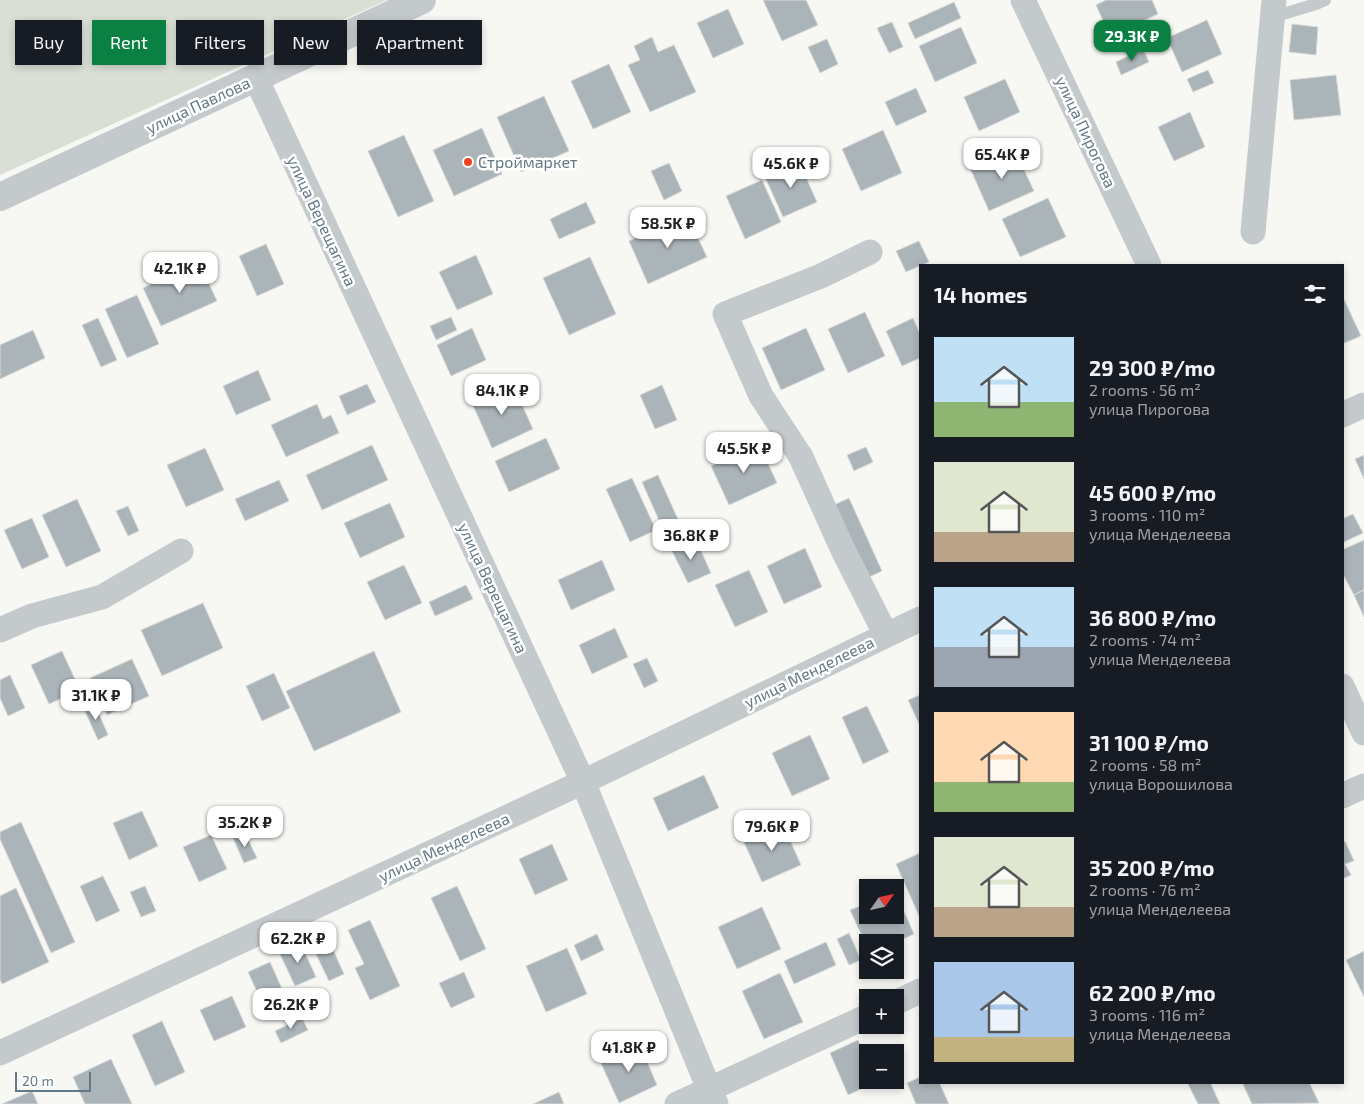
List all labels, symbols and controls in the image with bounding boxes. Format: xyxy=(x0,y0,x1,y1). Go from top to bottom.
chip: Buy xyxy=(15,20,82,65)
chip: Rent xyxy=(92,20,166,65)
chip: Filters xyxy=(176,20,264,65)
chip: New xyxy=(274,20,347,65)
chip: Apartment xyxy=(357,20,482,65)
pin: 29.3K ₽ xyxy=(1086,20,1178,62)
text: 29.3K ₽ xyxy=(1105,26,1159,45)
street label: улица Павлова xyxy=(143,72,253,138)
street label: улица Пирогова xyxy=(1051,73,1121,191)
pin: 65.4K ₽ xyxy=(956,138,1048,180)
text: 65.4K ₽ xyxy=(974,144,1030,163)
pin: 45.6K ₽ xyxy=(745,146,837,189)
street label: улица Верещагина xyxy=(283,152,361,290)
place label: Строймаркет xyxy=(478,152,578,171)
text: 45.6K ₽ xyxy=(763,153,819,172)
marker: Строймаркет xyxy=(462,156,474,168)
pin: 58.5K ₽ xyxy=(622,206,714,249)
text: 58.5K ₽ xyxy=(641,213,695,232)
pin: 42.1K ₽ xyxy=(134,252,226,294)
text: 42.1K ₽ xyxy=(154,258,206,277)
icon: filters xyxy=(1301,280,1329,308)
text: 14 homes xyxy=(934,282,1028,307)
text: 29 300 ₽/mo xyxy=(1089,355,1215,380)
icon: home xyxy=(974,357,1034,417)
pin: 84.1K ₽ xyxy=(456,374,548,416)
text: 84.1K ₽ xyxy=(475,380,529,399)
text: 2 rooms · 56 m² xyxy=(1089,380,1201,399)
text: улица Пирогова xyxy=(1089,399,1210,418)
pin: 45.5K ₽ xyxy=(698,432,790,474)
text: 45.5K ₽ xyxy=(717,438,771,457)
text: 45 600 ₽/mo xyxy=(1089,480,1216,505)
icon: home xyxy=(974,482,1034,542)
text: 3 rooms · 110 m² xyxy=(1089,505,1206,524)
pin: 36.8K ₽ xyxy=(645,518,737,561)
street label: улица Верещагина xyxy=(454,519,532,657)
text: улица Менделеева xyxy=(1089,524,1231,543)
text: 36.8K ₽ xyxy=(663,525,719,544)
text: 36 800 ₽/mo xyxy=(1089,605,1216,630)
icon: home xyxy=(974,607,1034,667)
text: 2 rooms · 74 m² xyxy=(1089,630,1201,649)
street label: улица Менделеева xyxy=(741,632,877,712)
text: улица Менделеева xyxy=(1089,649,1231,668)
pin: 31.1K ₽ xyxy=(50,678,142,721)
text: 31.1K ₽ xyxy=(71,685,121,704)
text: 31 100 ₽/mo xyxy=(1089,730,1209,755)
icon: home xyxy=(974,732,1034,792)
text: 2 rooms · 58 m² xyxy=(1089,755,1202,774)
text: улица Ворошилова xyxy=(1089,774,1233,793)
pin: 35.2K ₽ xyxy=(199,806,291,848)
street label: улица Менделеева xyxy=(375,808,513,886)
pin: 79.6K ₽ xyxy=(726,810,818,852)
text: 35.2K ₽ xyxy=(218,812,272,831)
text: 79.6K ₽ xyxy=(745,816,799,835)
text: 35 200 ₽/mo xyxy=(1089,855,1215,880)
icon: home xyxy=(974,857,1034,917)
north arrow xyxy=(859,879,904,924)
map controls xyxy=(859,879,904,1089)
text: 2 rooms · 76 m² xyxy=(1089,880,1201,899)
text: улица Менделеева xyxy=(1089,899,1231,918)
pin: 62.2K ₽ xyxy=(252,922,344,964)
text: 62.2K ₽ xyxy=(271,928,325,947)
button: layers xyxy=(859,934,904,979)
text: 62 200 ₽/mo xyxy=(1089,980,1216,1005)
icon: home xyxy=(974,982,1034,1042)
pin: 26.2K ₽ xyxy=(245,988,337,1030)
button: + xyxy=(859,989,904,1034)
text: 26.2K ₽ xyxy=(264,994,318,1013)
text: 3 rooms · 116 m² xyxy=(1089,1005,1205,1024)
text: улица Менделеева xyxy=(1089,1024,1231,1043)
pin: 41.8K ₽ xyxy=(583,1030,675,1073)
text: 41.8K ₽ xyxy=(602,1037,656,1056)
button: − xyxy=(859,1044,904,1089)
scale bar xyxy=(15,1069,91,1092)
text: 20 m xyxy=(22,1072,54,1089)

